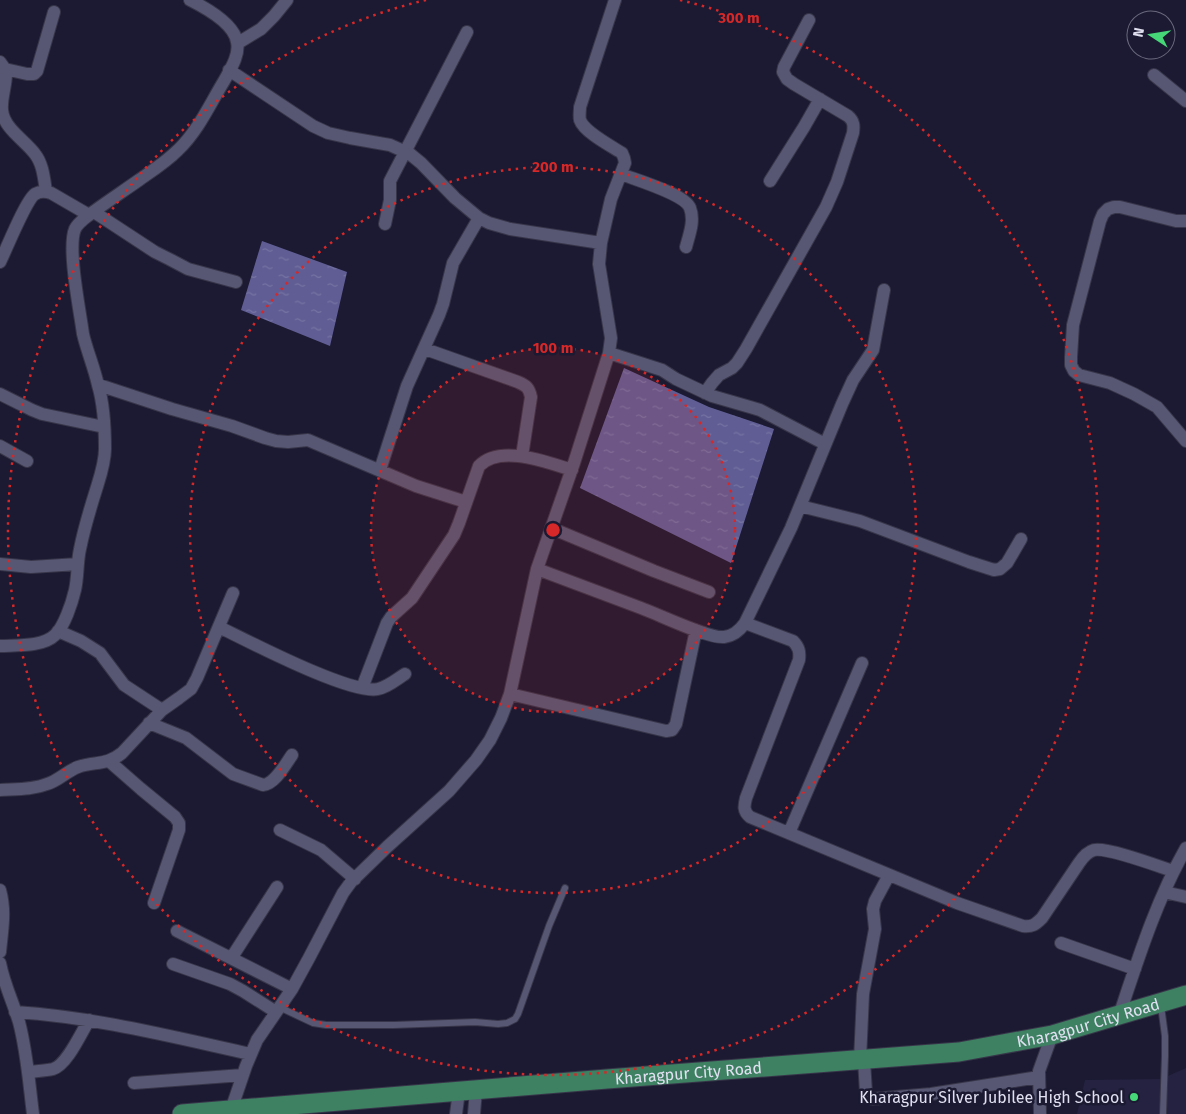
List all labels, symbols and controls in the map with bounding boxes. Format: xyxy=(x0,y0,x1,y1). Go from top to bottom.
text: 300 m xyxy=(717,9,760,27)
north arrow xyxy=(1126,10,1176,60)
text: N xyxy=(1129,26,1148,39)
text: 200 m xyxy=(532,158,574,176)
text: 100 m xyxy=(533,339,573,357)
centre of rings xyxy=(544,521,562,539)
street label: Kharagpur City Road xyxy=(1015,994,1162,1051)
street label: Kharagpur City Road xyxy=(614,1058,763,1088)
place label: Kharagpur Silver Jubilee High School xyxy=(859,1088,1124,1107)
marker: Kharagpur Silver Jubilee High School xyxy=(1128,1091,1140,1103)

